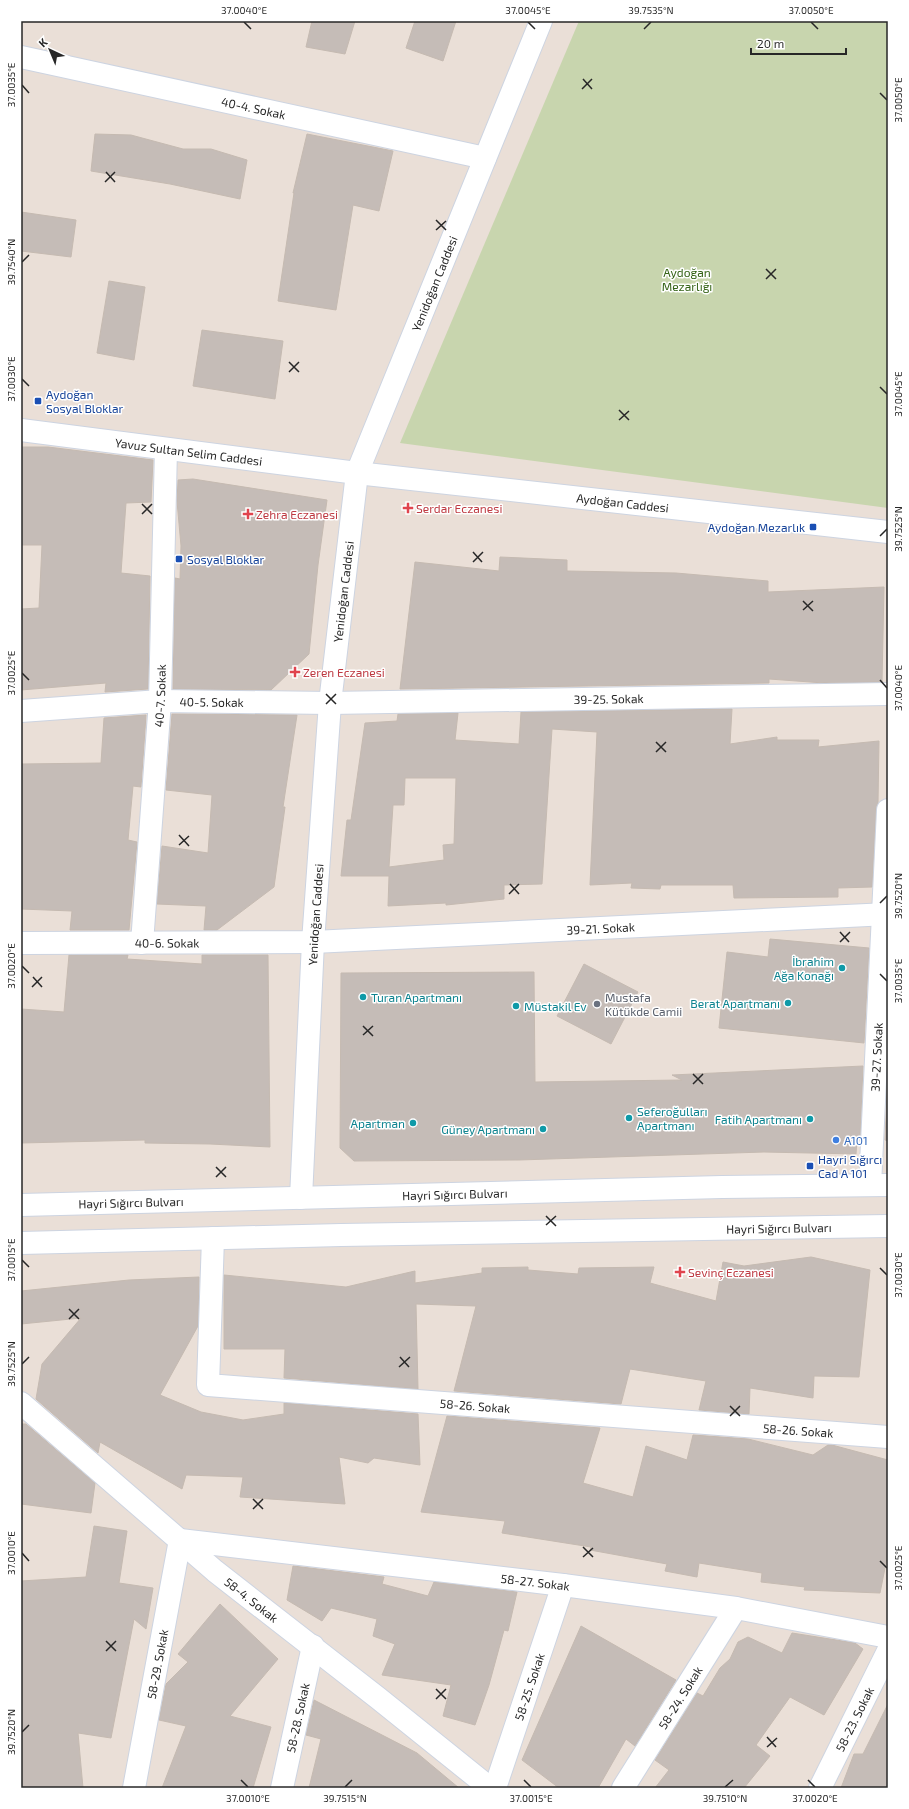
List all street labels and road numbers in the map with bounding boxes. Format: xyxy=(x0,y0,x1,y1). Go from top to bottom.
street label: 40-4. Sokak xyxy=(220,94,287,121)
street label: Yenidoğan Caddesi xyxy=(408,234,460,333)
street label: Yavuz Sultan Selim Caddesi xyxy=(114,435,263,468)
street label: Aydoğan Caddesi xyxy=(576,490,670,515)
street label: Yenidoğan Caddesi xyxy=(330,540,356,643)
street label: 40-7. Sokak xyxy=(151,664,168,728)
street label: 39-25. Sokak xyxy=(574,691,644,706)
street label: 40-5. Sokak xyxy=(179,694,244,709)
street label: Yenidoğan Caddesi xyxy=(305,863,326,966)
street label: 39-21. Sokak xyxy=(566,919,635,937)
street label: 40-6. Sokak xyxy=(135,935,199,950)
street label: 39-27. Sokak xyxy=(867,1022,885,1092)
street label: Hayri Sığırcı Bulvarı xyxy=(402,1186,508,1202)
street label: Hayri Sığırcı Bulvarı xyxy=(78,1194,184,1211)
street label: Hayri Sığırcı Bulvarı xyxy=(726,1220,832,1236)
street label: 58-26. Sokak xyxy=(439,1396,511,1415)
street label: 58-26. Sokak xyxy=(762,1420,834,1440)
street label: 58-27. Sokak xyxy=(500,1571,571,1593)
street label: 58-4. Sokak xyxy=(222,1574,281,1625)
street label: 58-29. Sokak xyxy=(144,1628,170,1700)
street label: 58-25. Sokak xyxy=(511,1651,547,1722)
street label: 58-24. Sokak xyxy=(655,1664,705,1731)
street label: 58-28. Sokak xyxy=(283,1681,312,1754)
street label: 58-23. Sokak xyxy=(832,1684,876,1754)

